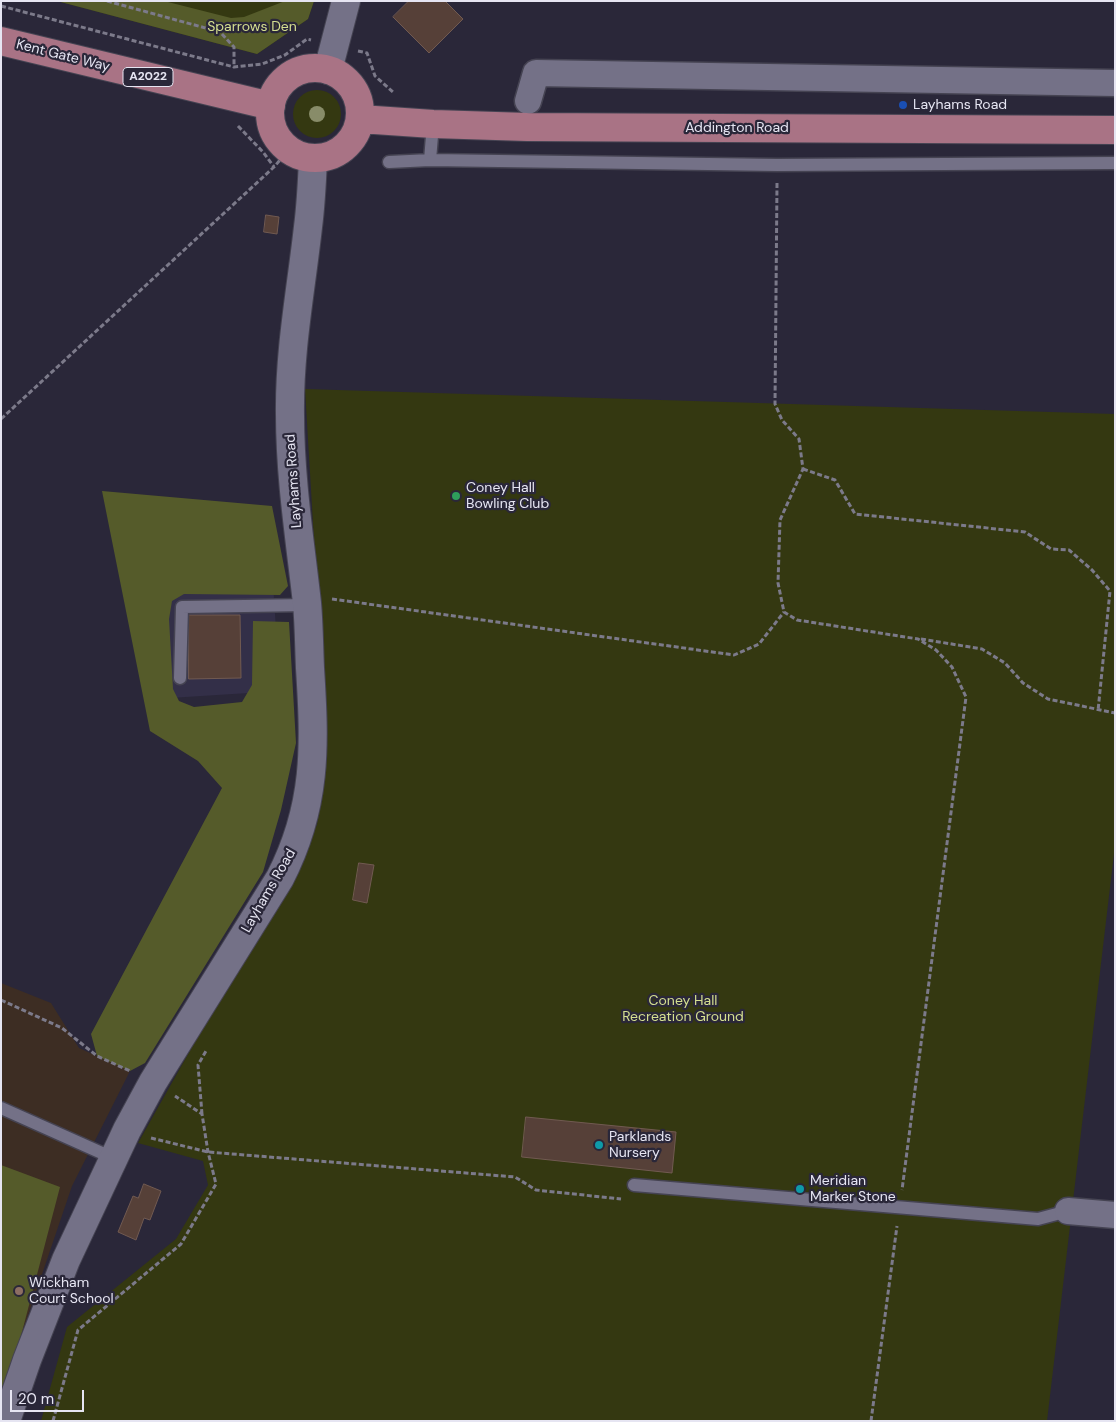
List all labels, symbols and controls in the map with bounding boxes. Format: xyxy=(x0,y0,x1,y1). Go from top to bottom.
park label: Sparrows Den xyxy=(207,19,297,35)
street label: Kent Gate Way xyxy=(14,36,112,76)
road number: A2022 xyxy=(123,68,173,86)
place label: Layhams Road xyxy=(913,97,1007,113)
marker: Layhams Road xyxy=(897,99,909,111)
street label: Addington Road xyxy=(685,120,789,136)
street label: Layhams Road xyxy=(282,434,306,528)
place label: Coney Hall Bowling Club xyxy=(466,480,549,512)
marker: Coney Hall Bowling Club xyxy=(450,490,462,502)
street label: Layhams Road xyxy=(238,846,300,936)
park label: Coney Hall Recreation Ground xyxy=(622,993,744,1026)
place label: Parklands Nursery xyxy=(609,1129,671,1162)
marker: Parklands Nursery xyxy=(593,1139,605,1151)
place label: Meridian Marker Stone xyxy=(810,1173,896,1206)
marker: Meridian Marker Stone xyxy=(794,1183,806,1195)
place label: Wickham Court School xyxy=(29,1275,114,1308)
marker: Wickham Court School xyxy=(13,1285,25,1297)
scale bar xyxy=(12,1380,86,1412)
text: 20 m xyxy=(18,1389,54,1409)

